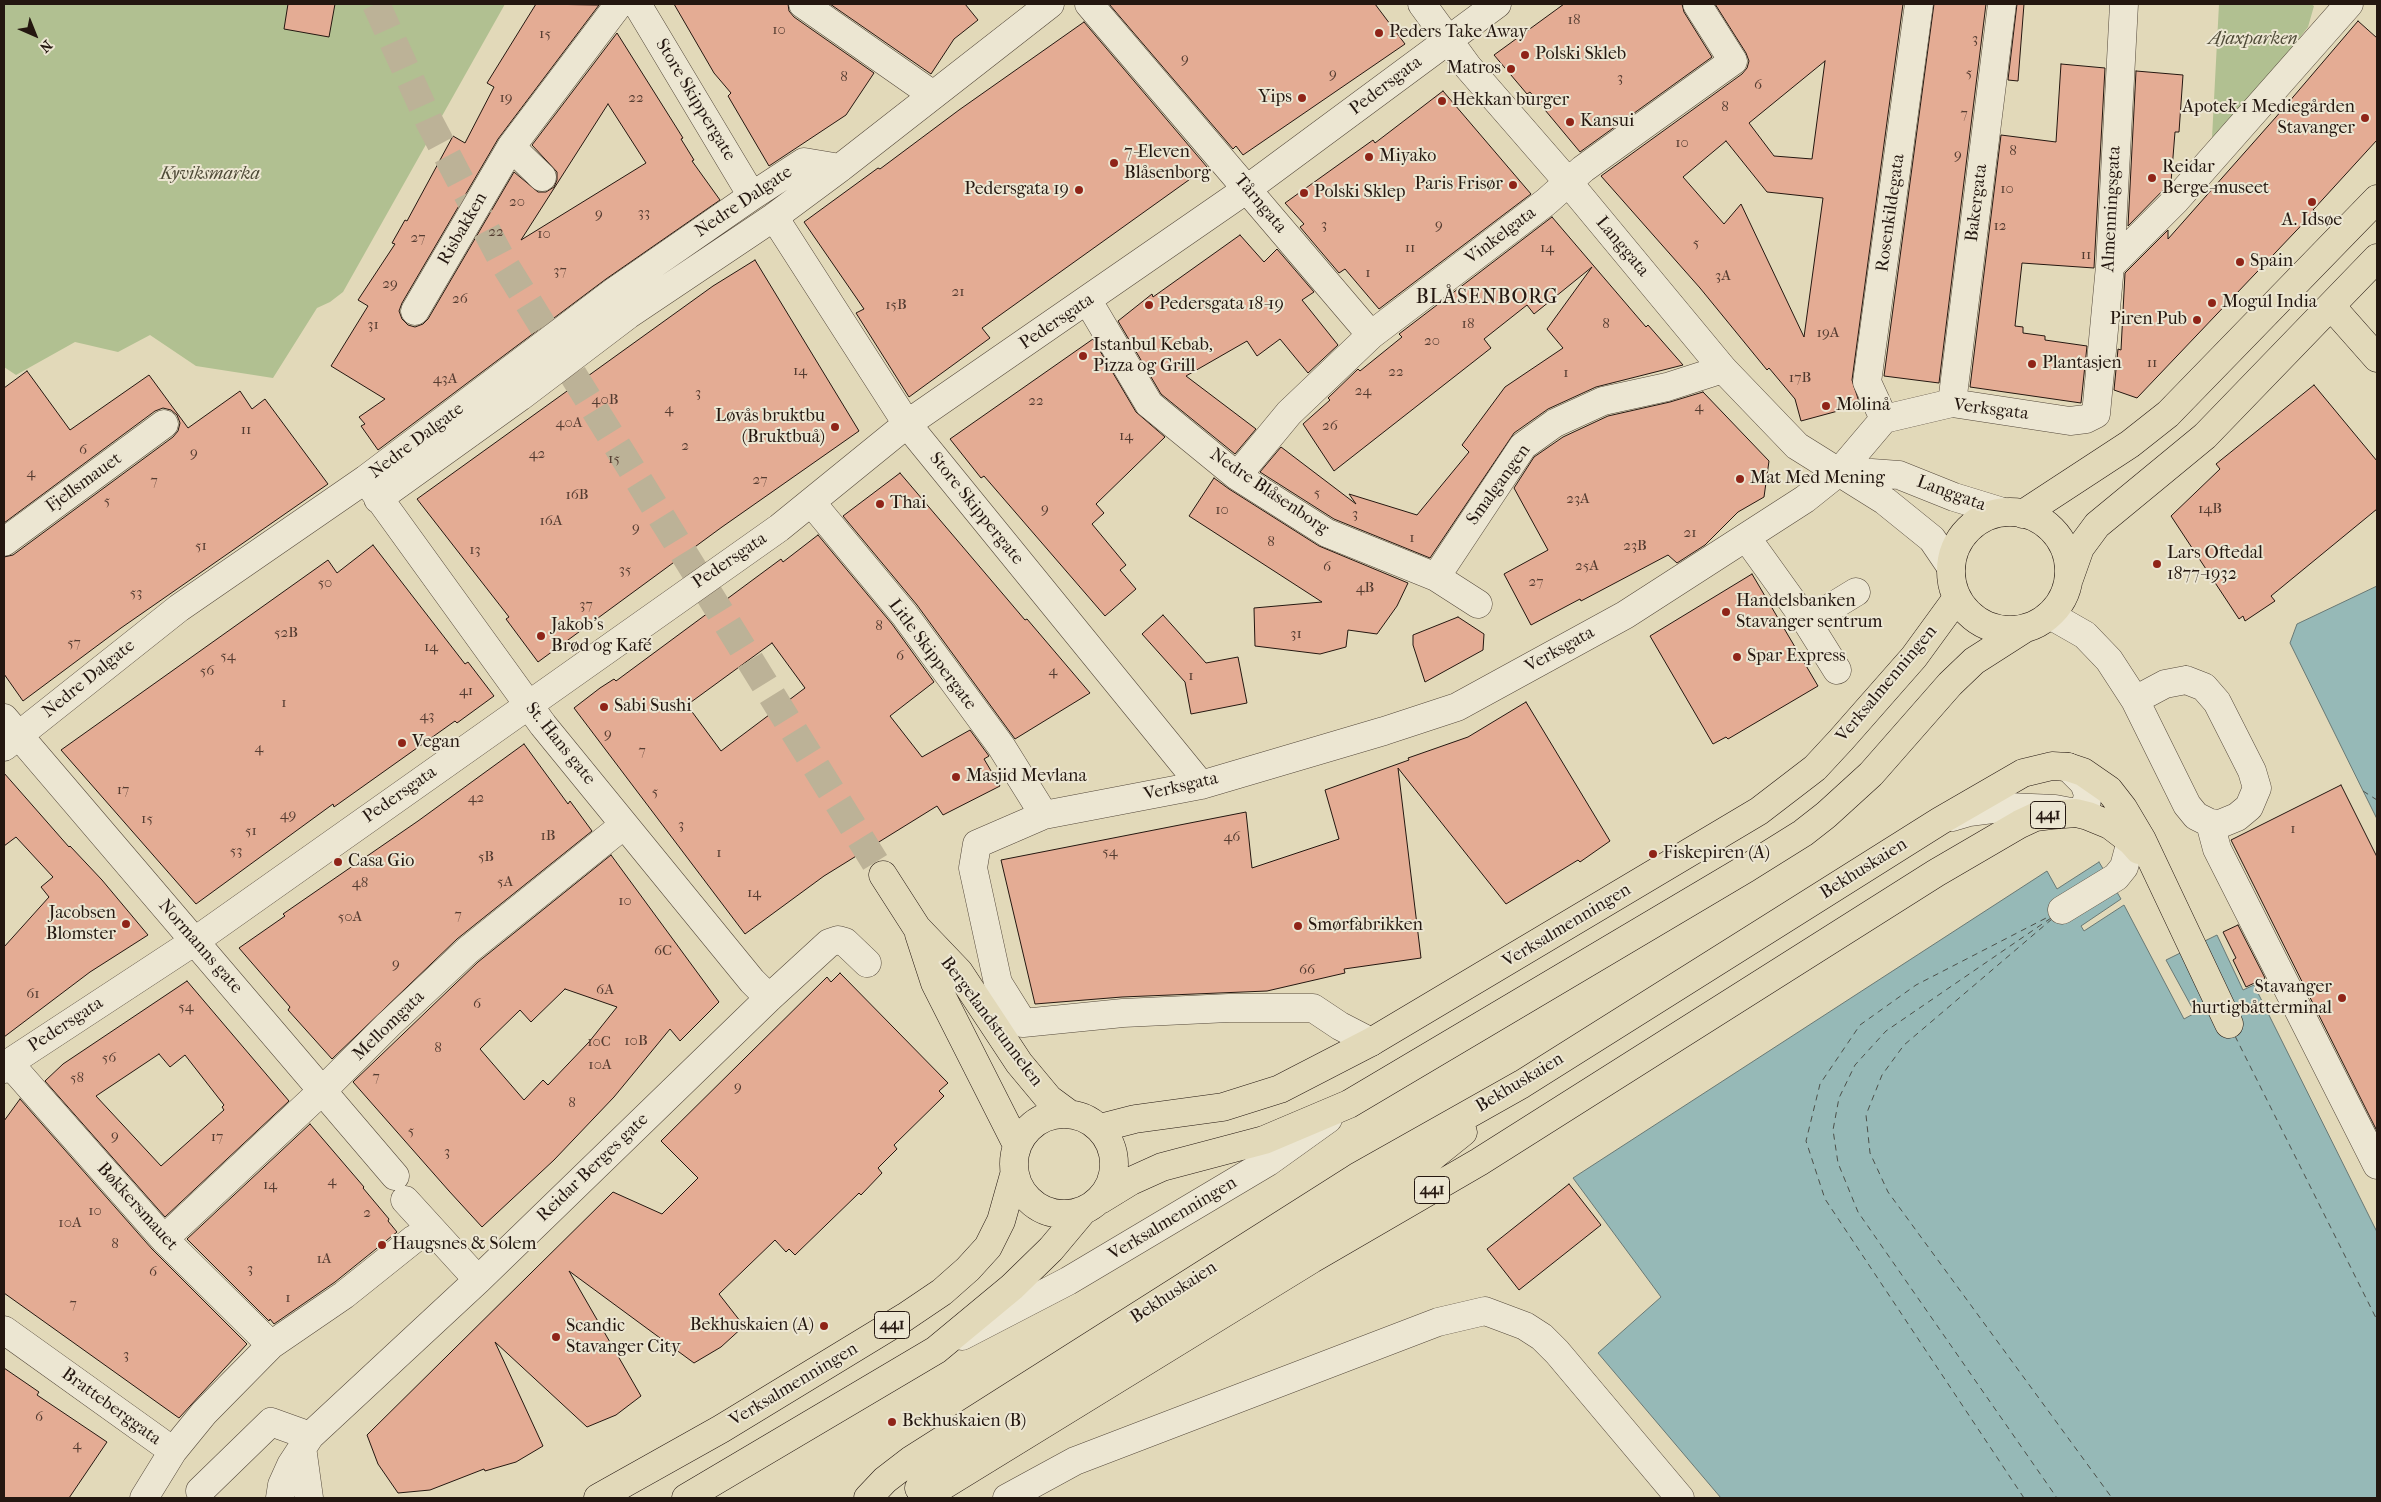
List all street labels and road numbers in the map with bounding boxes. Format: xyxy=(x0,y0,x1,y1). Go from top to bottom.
street label: Store Skippergate xyxy=(650,35,740,165)
street label: Pedersgata xyxy=(1346,52,1426,120)
street label: Almenningsgata xyxy=(2098,145,2126,273)
street label: Rosenkildegata xyxy=(1872,153,1910,273)
street label: Nedre Dalgate xyxy=(691,162,797,242)
street label: Bakergata xyxy=(1962,163,1992,243)
street label: Tårngata xyxy=(1229,170,1291,238)
street label: Risbakken xyxy=(434,189,492,269)
street label: Vinkelgata xyxy=(1461,202,1541,270)
street label: Langgata xyxy=(1591,212,1653,282)
street label: Pedersgata xyxy=(1016,289,1098,355)
street label: Verksgata xyxy=(1952,395,2030,425)
street label: Nedre Dalgate xyxy=(366,399,468,483)
street label: Smalgangen xyxy=(1462,440,1536,530)
street label: Nedre Blåsenborg xyxy=(1205,444,1333,540)
street label: Fjellsmauet xyxy=(42,448,126,518)
street label: Store Skippergate xyxy=(924,448,1028,570)
street label: Langgata xyxy=(1913,472,1989,516)
street label: Pedersgata xyxy=(689,528,771,594)
street label: Litle Skippergate xyxy=(883,595,981,715)
street label: Verksalmenningen xyxy=(1832,621,1942,747)
street label: Verksgata xyxy=(1522,622,1598,678)
street label: Nedre Dalgate xyxy=(38,635,140,723)
street label: St. Hans gate xyxy=(520,698,600,790)
street label: Pedersgata xyxy=(359,762,441,828)
street label: Verksgata xyxy=(1142,768,1220,806)
road number: 441 xyxy=(2030,802,2066,828)
street label: Bekhuskaien xyxy=(1816,834,1912,904)
street label: Verksalmenningen xyxy=(1499,879,1635,973)
street label: Normanns gate xyxy=(153,895,247,999)
street label: Bergelandstunnelen xyxy=(935,953,1047,1091)
street label: Mellomgata xyxy=(349,986,429,1066)
street label: Pedersgata xyxy=(24,993,108,1057)
street label: Bekhuskaien xyxy=(1472,1048,1568,1118)
street label: Reidar Berges gate xyxy=(533,1109,653,1227)
street label: Bøkkersmauet xyxy=(92,1159,182,1255)
street label: Verksalmenningen xyxy=(1105,1172,1241,1266)
road number: 441 xyxy=(1414,1176,1450,1204)
street label: Bekhuskaien xyxy=(1127,1257,1221,1329)
road number: 441 xyxy=(874,1312,910,1338)
street label: Verksalmenningen xyxy=(726,1338,862,1432)
street label: Bratteberggata xyxy=(57,1364,165,1450)

